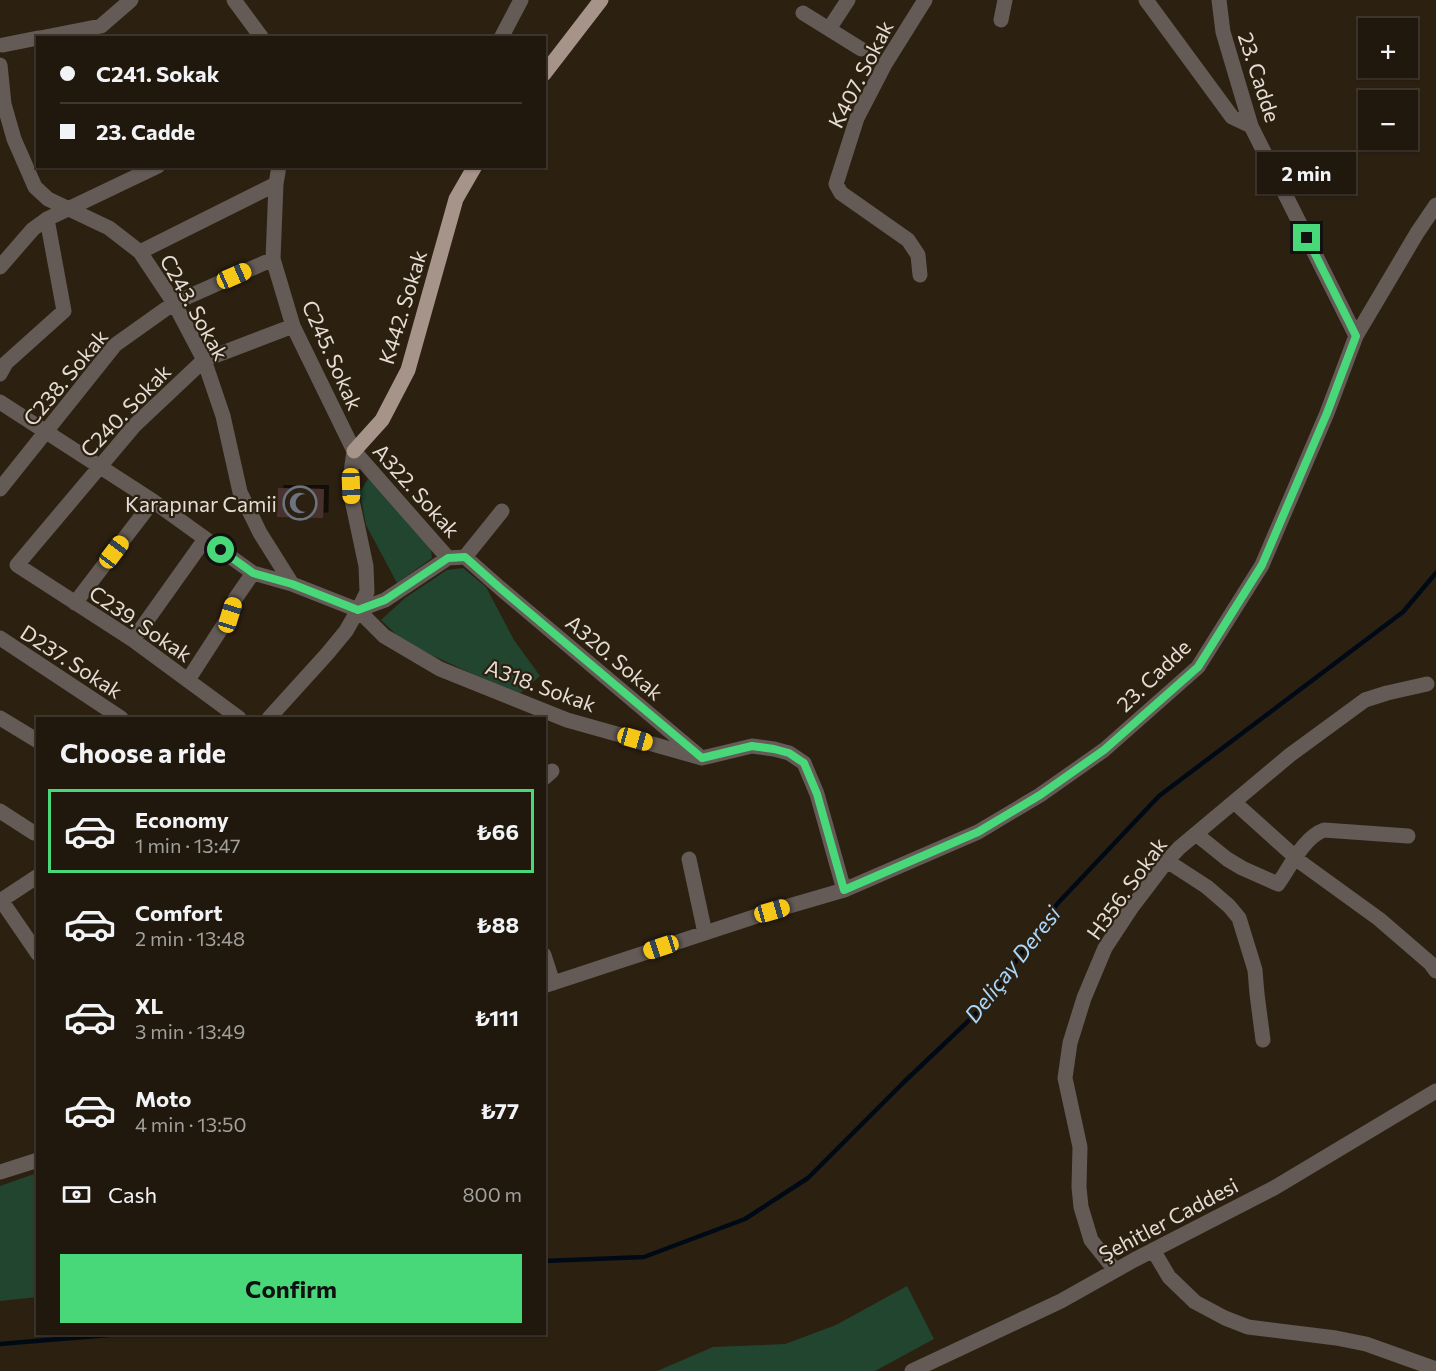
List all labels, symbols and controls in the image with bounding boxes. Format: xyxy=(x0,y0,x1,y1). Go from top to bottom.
street label: K407. Sokak xyxy=(822,16,898,132)
map controls xyxy=(1358,18,1418,150)
button: + xyxy=(1358,18,1418,78)
street label: 23. Cadde xyxy=(1234,29,1286,125)
text: C241. Sokak xyxy=(96,60,219,87)
button: − xyxy=(1358,90,1418,150)
text: 23. Cadde xyxy=(96,118,195,145)
callout: 2 min xyxy=(1258,151,1356,193)
text: 2 min xyxy=(1282,161,1331,185)
route end xyxy=(1293,224,1320,251)
street label: K442. Sokak xyxy=(373,247,431,367)
street label: C243. Sokak xyxy=(156,250,234,364)
car xyxy=(214,260,254,292)
street label: C245. Sokak xyxy=(298,296,368,414)
street label: C238. Sokak xyxy=(18,324,112,430)
street label: C240. Sokak xyxy=(75,358,175,462)
street label: A322. Sokak xyxy=(368,438,466,542)
car xyxy=(341,468,361,504)
mosque icon: Karapınar Camii xyxy=(282,485,318,521)
place label: Karapınar Camii xyxy=(125,491,277,516)
car xyxy=(96,532,132,572)
route start xyxy=(207,536,234,563)
street label: C239. Sokak xyxy=(85,580,197,666)
car xyxy=(216,595,244,635)
street label: A320. Sokak xyxy=(561,609,669,705)
street label: D237. Sokak xyxy=(16,619,128,703)
street label: 23. Cadde xyxy=(1111,634,1195,716)
street label: A318. Sokak xyxy=(482,654,600,716)
car xyxy=(615,725,655,753)
text: Choose a ride xyxy=(60,736,226,769)
icon: car xyxy=(63,804,117,858)
text: Economy xyxy=(135,806,229,833)
text: ₺66 xyxy=(476,818,519,845)
street label: H356. Sokak xyxy=(1081,832,1171,944)
text: 1 min · 13:47 xyxy=(135,833,241,857)
icon: car xyxy=(63,897,117,951)
car xyxy=(752,897,792,925)
text: Comfort xyxy=(135,899,223,926)
water label: Deliçay Deresi xyxy=(958,899,1067,1027)
text: ₺88 xyxy=(476,911,519,938)
text: 2 min · 13:48 xyxy=(135,926,245,950)
car xyxy=(641,933,681,961)
icon: car xyxy=(63,990,117,1044)
text: XL xyxy=(135,992,163,1019)
text: ₺111 xyxy=(475,1004,519,1031)
text: 3 min · 13:49 xyxy=(135,1019,246,1043)
icon: car xyxy=(63,1083,117,1137)
text: Moto xyxy=(135,1085,191,1112)
text: ₺77 xyxy=(480,1097,519,1124)
text: 4 min · 13:50 xyxy=(135,1112,246,1136)
street label: Şehitler Caddesi xyxy=(1094,1172,1242,1266)
icon: cash xyxy=(60,1178,93,1211)
text: Cash xyxy=(108,1181,157,1208)
text: 800 m xyxy=(462,1182,522,1206)
button: Confirm xyxy=(60,1254,522,1323)

